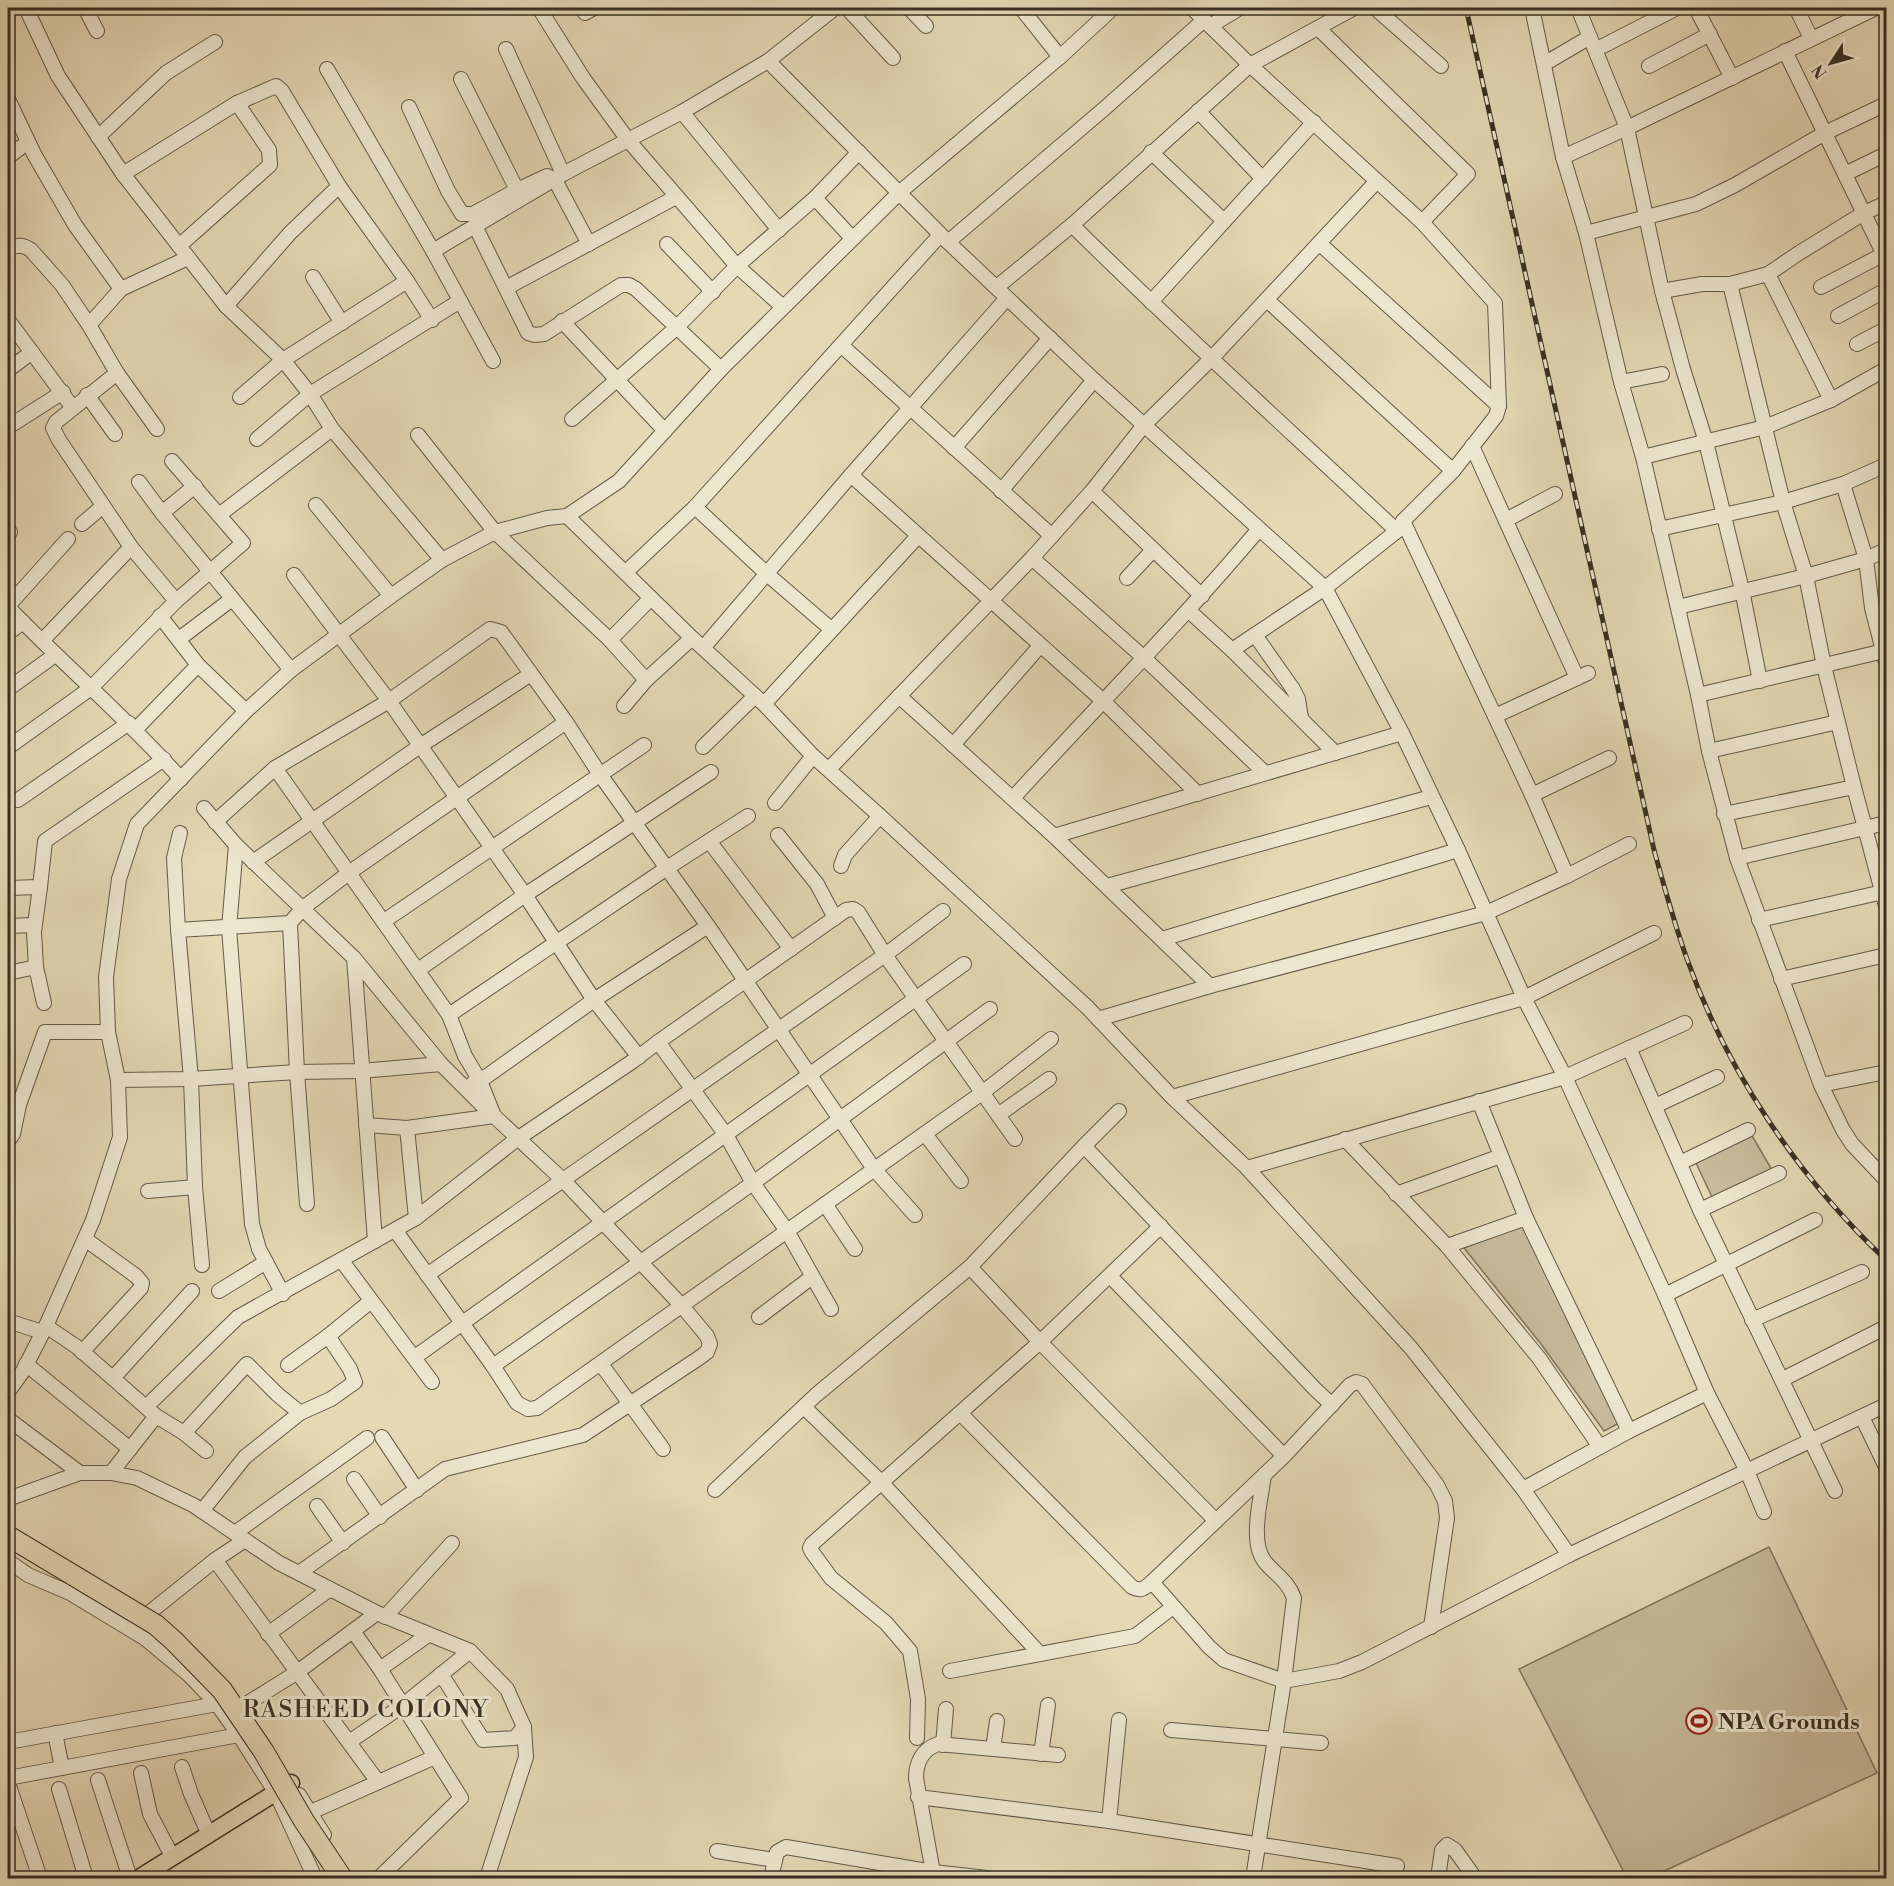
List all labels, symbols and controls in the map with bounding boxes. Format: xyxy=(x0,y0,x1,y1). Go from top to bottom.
north arrow xyxy=(1801,33,1861,93)
text: N xyxy=(1808,60,1831,82)
district label: RASHEED COLONY xyxy=(243,1695,489,1725)
sports icon: NPA Grounds xyxy=(1684,1706,1714,1736)
place label: NPA Grounds xyxy=(1718,1709,1860,1736)

